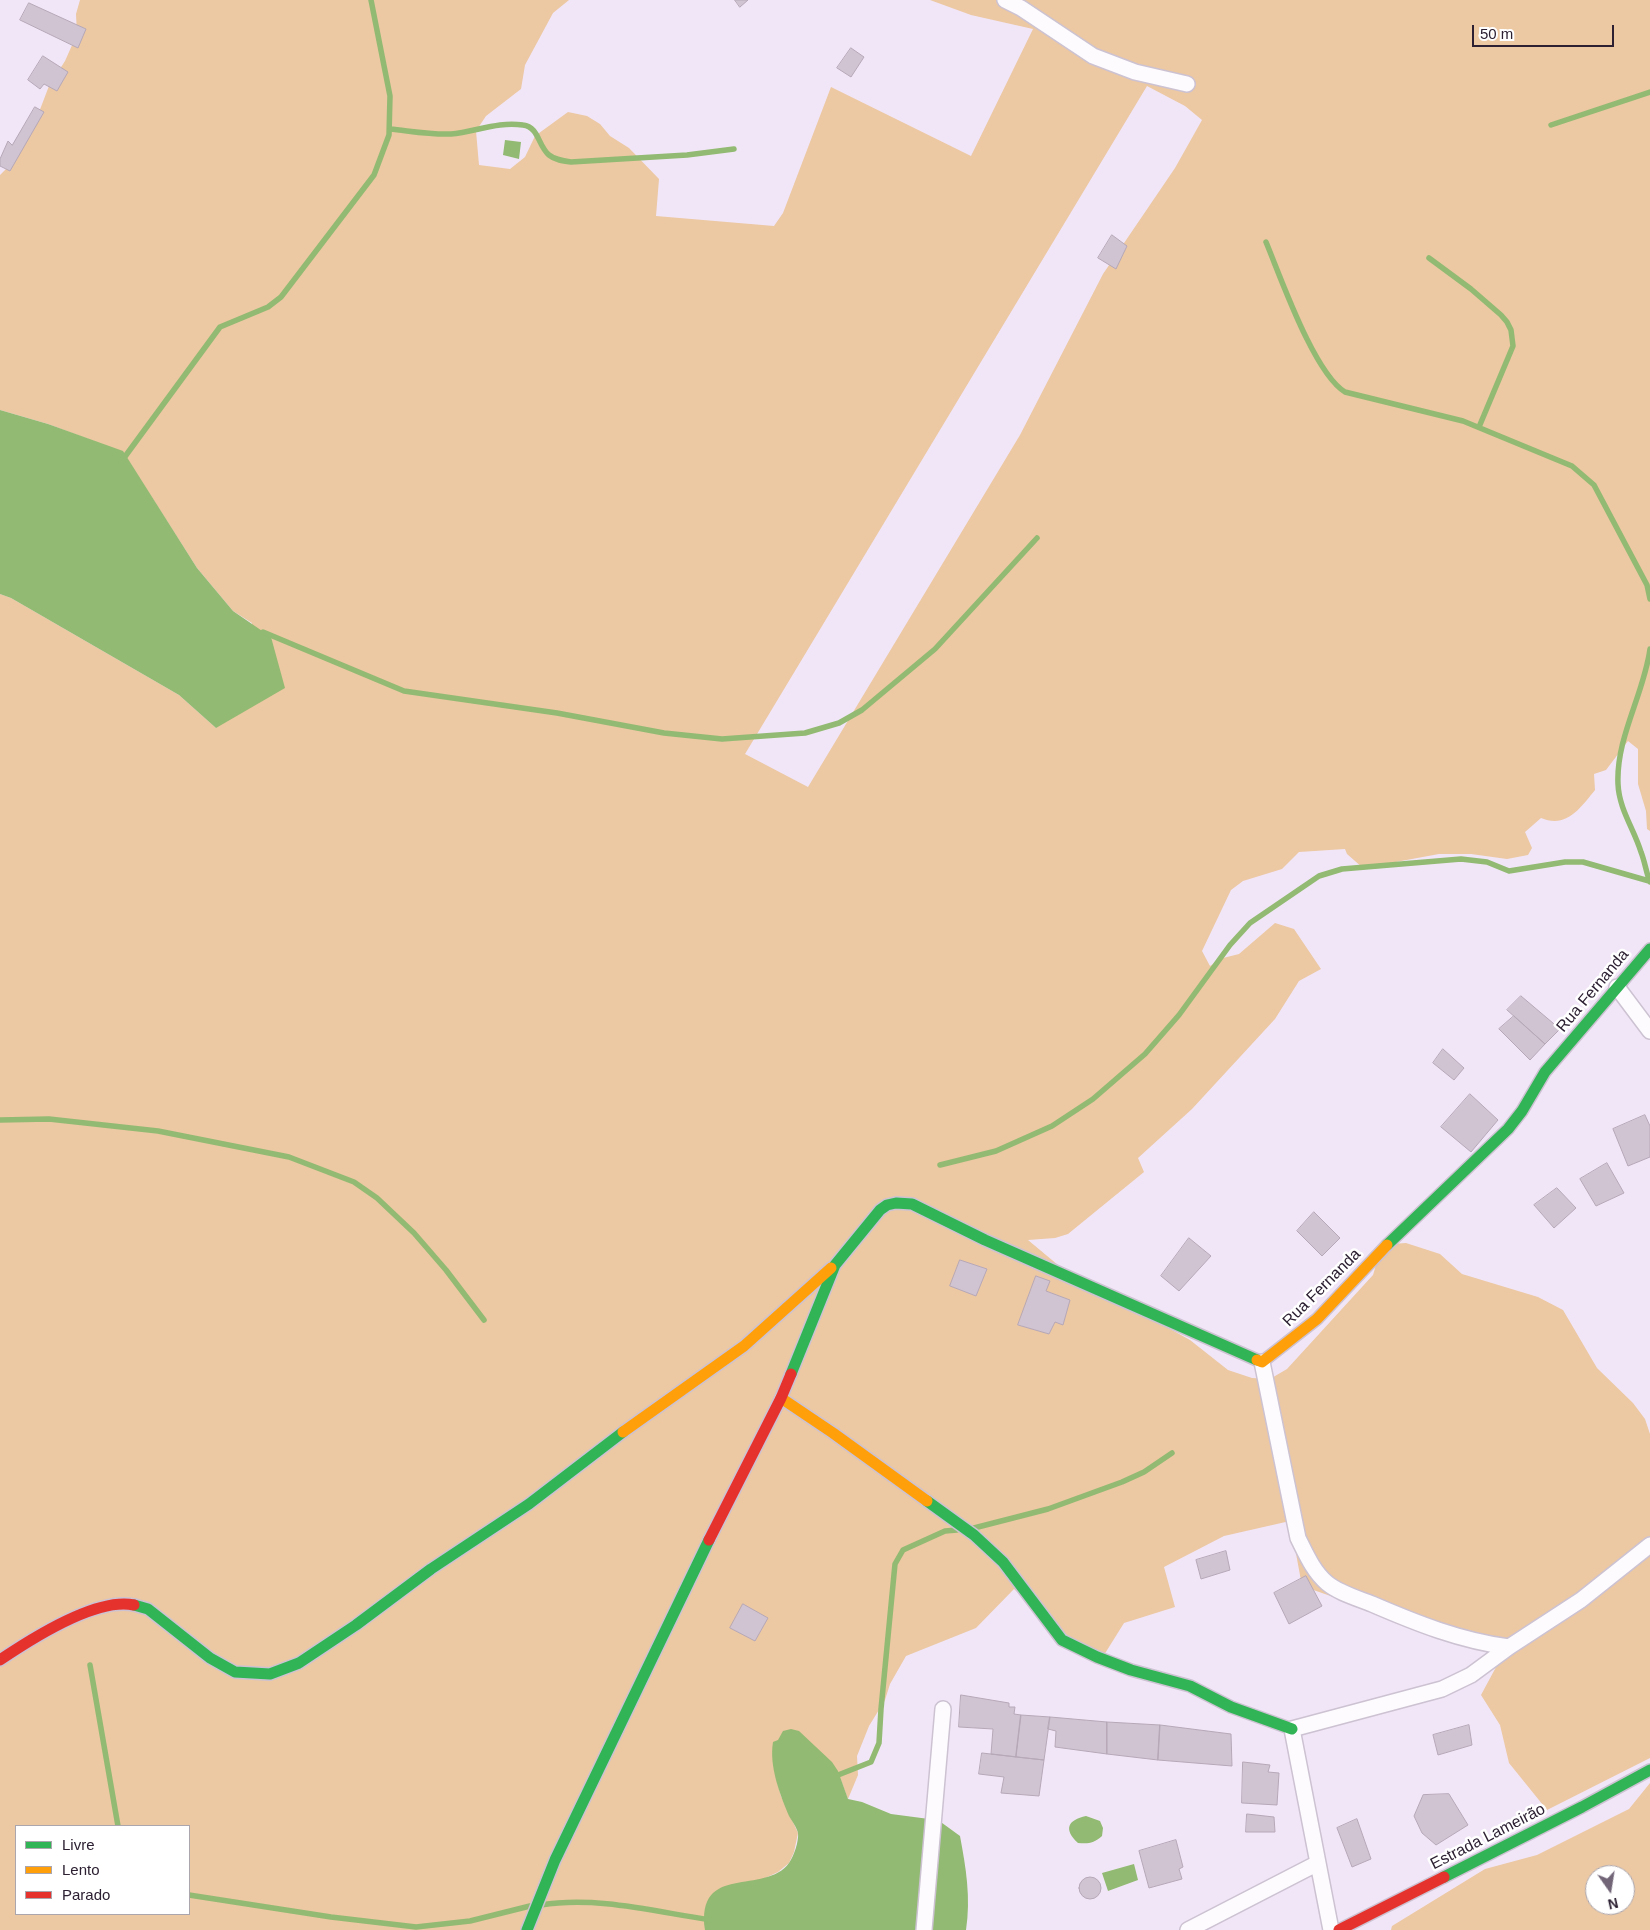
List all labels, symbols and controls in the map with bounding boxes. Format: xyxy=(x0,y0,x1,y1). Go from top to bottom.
scale bar xyxy=(1475,15,1618,47)
text: 50 m xyxy=(1480,25,1513,42)
street label: Rua Fernanda xyxy=(1553,946,1633,1036)
street label: Rua Fernanda xyxy=(1279,1245,1365,1331)
street label: Estrada Lameirão xyxy=(1427,1800,1549,1874)
legend xyxy=(15,1825,190,1915)
text: Livre xyxy=(62,1836,95,1853)
text: Lento xyxy=(62,1861,100,1878)
north arrow xyxy=(1585,1865,1635,1915)
text: Parado xyxy=(62,1886,110,1903)
text: N xyxy=(1606,1895,1620,1913)

